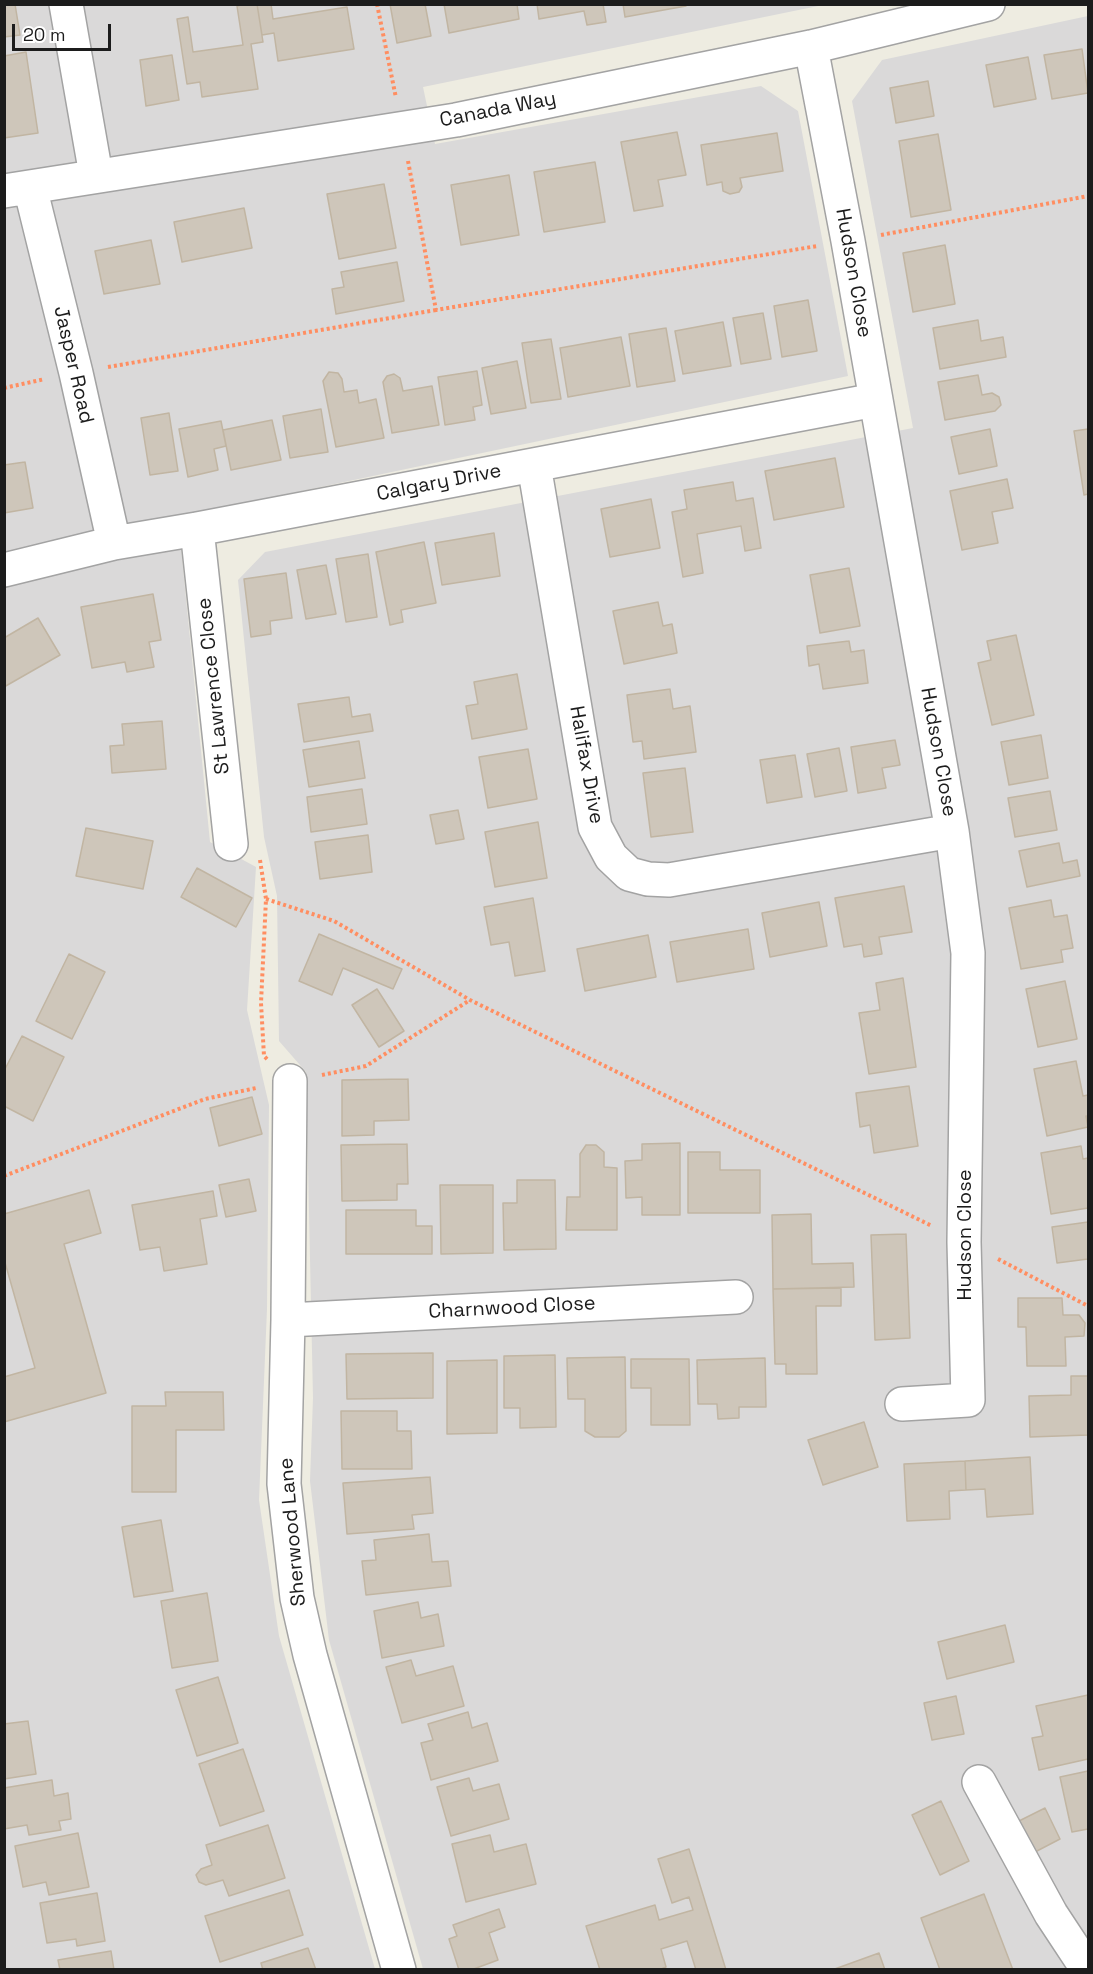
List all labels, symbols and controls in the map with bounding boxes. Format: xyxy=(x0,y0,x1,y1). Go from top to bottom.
scale bar xyxy=(15,12,114,50)
text: 20 m xyxy=(23,23,66,46)
street label: Canada Way xyxy=(438,87,558,133)
street label: Hudson Close xyxy=(830,206,876,340)
street label: Jasper Road xyxy=(48,304,98,426)
street label: Calgary Drive xyxy=(375,459,503,507)
street label: St Lawrence Close xyxy=(193,596,235,776)
street label: Hudson Close xyxy=(915,685,961,819)
street label: Halifax Drive xyxy=(564,704,608,826)
street label: Hudson Close xyxy=(954,1169,978,1301)
street label: Charnwood Close xyxy=(428,1292,596,1324)
street label: Sherwood Lane xyxy=(275,1457,311,1607)

